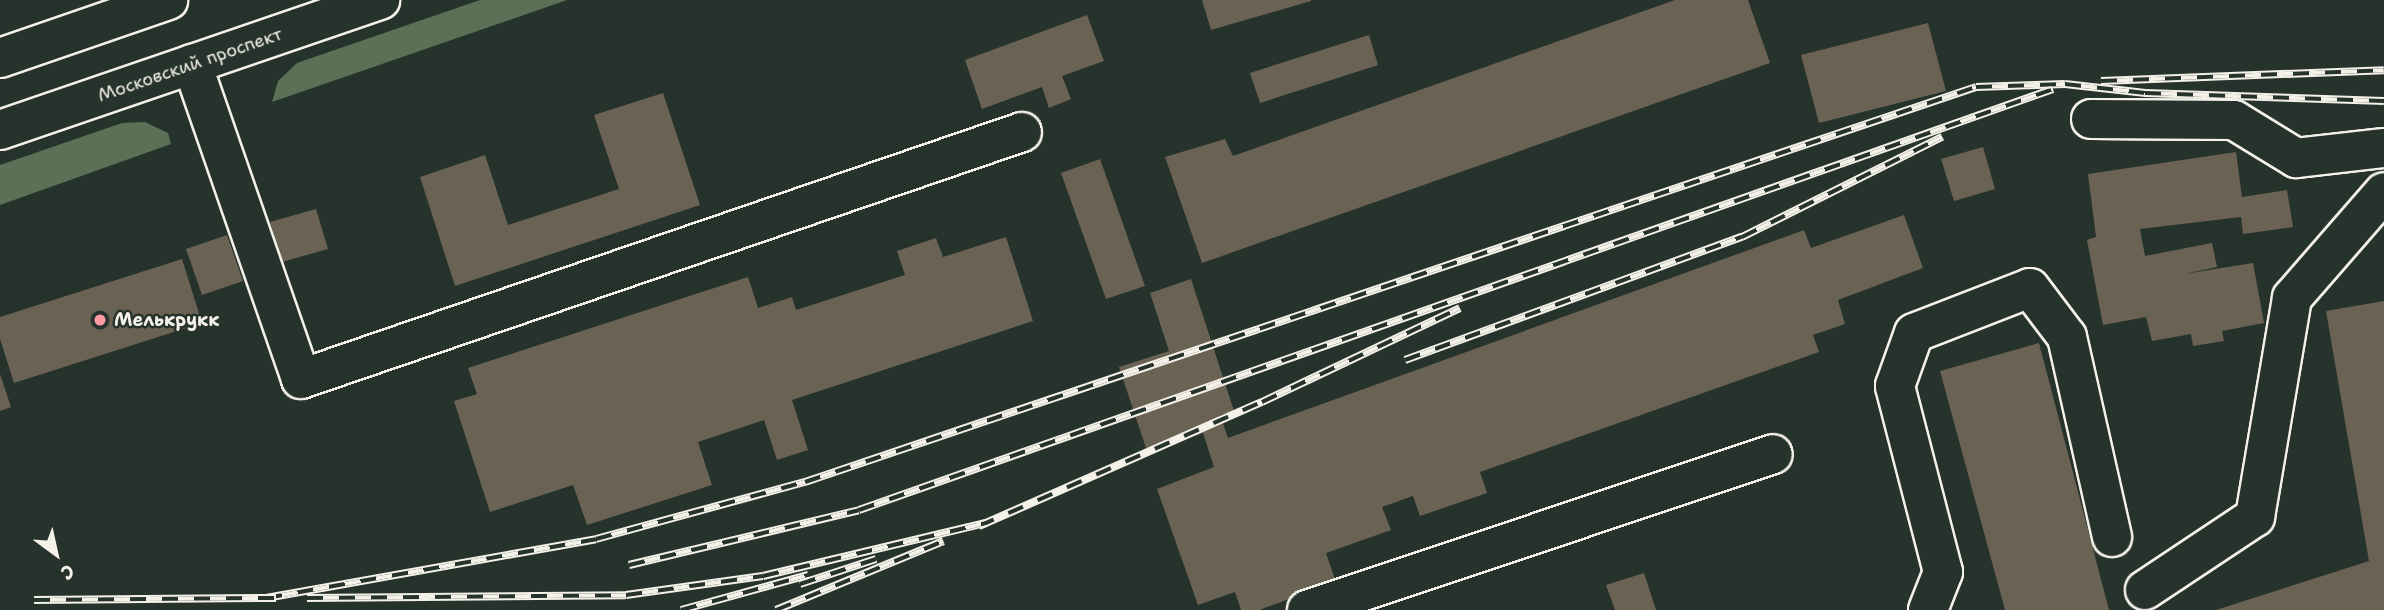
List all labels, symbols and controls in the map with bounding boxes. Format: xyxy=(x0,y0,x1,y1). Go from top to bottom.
street label: Московский проспект xyxy=(95,23,285,107)
place label: Мелькрукк xyxy=(114,309,220,331)
marker: Мелькрукк xyxy=(92,312,108,328)
north arrow xyxy=(21,519,91,589)
text: С xyxy=(56,558,79,586)

